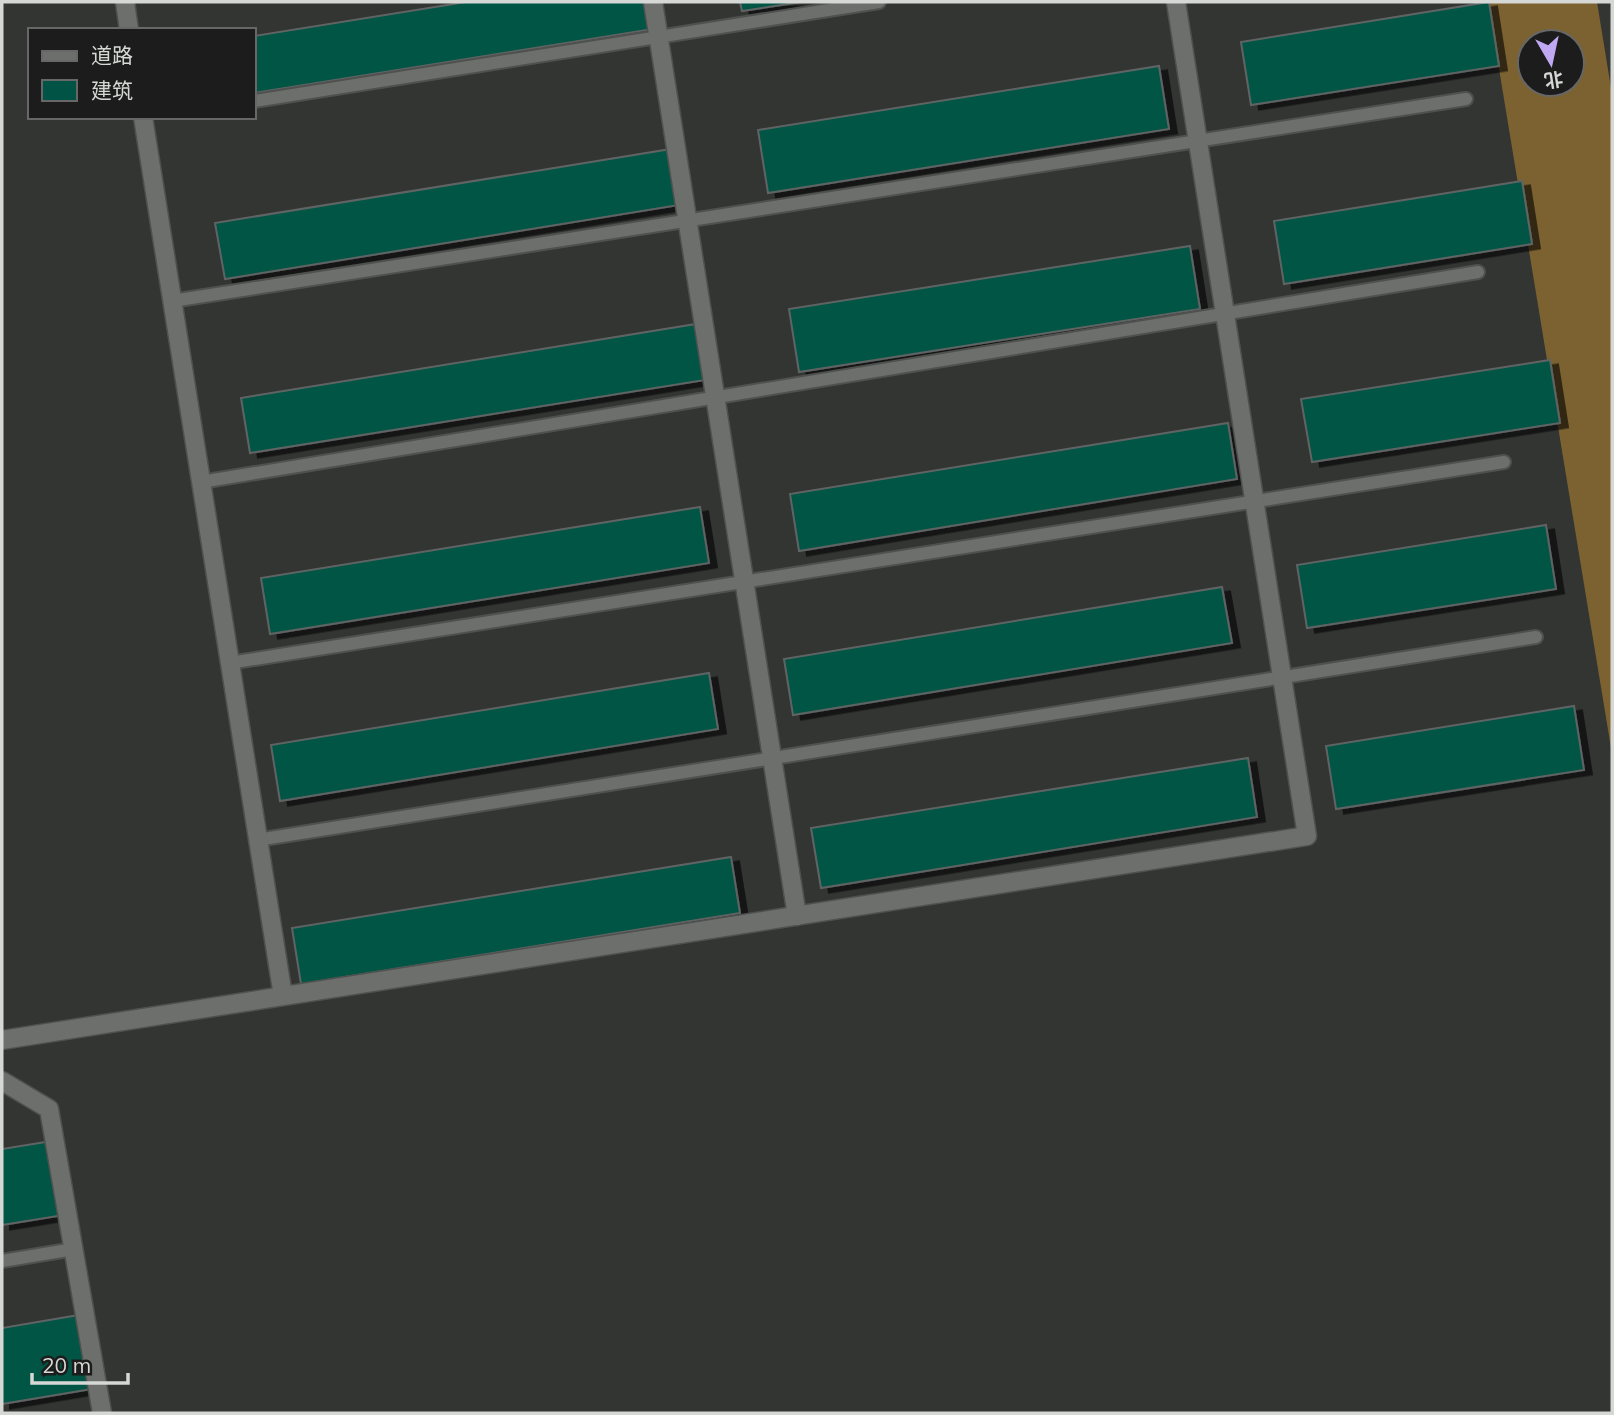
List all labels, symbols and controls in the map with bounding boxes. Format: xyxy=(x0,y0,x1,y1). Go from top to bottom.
legend xyxy=(28,28,256,119)
north arrow xyxy=(1516,28,1586,98)
text: 道路 xyxy=(91,42,133,68)
text: 北 xyxy=(1542,66,1565,93)
text: 建筑 xyxy=(91,77,133,103)
scale bar xyxy=(32,1342,128,1386)
text: 20 m xyxy=(42,1352,91,1378)

